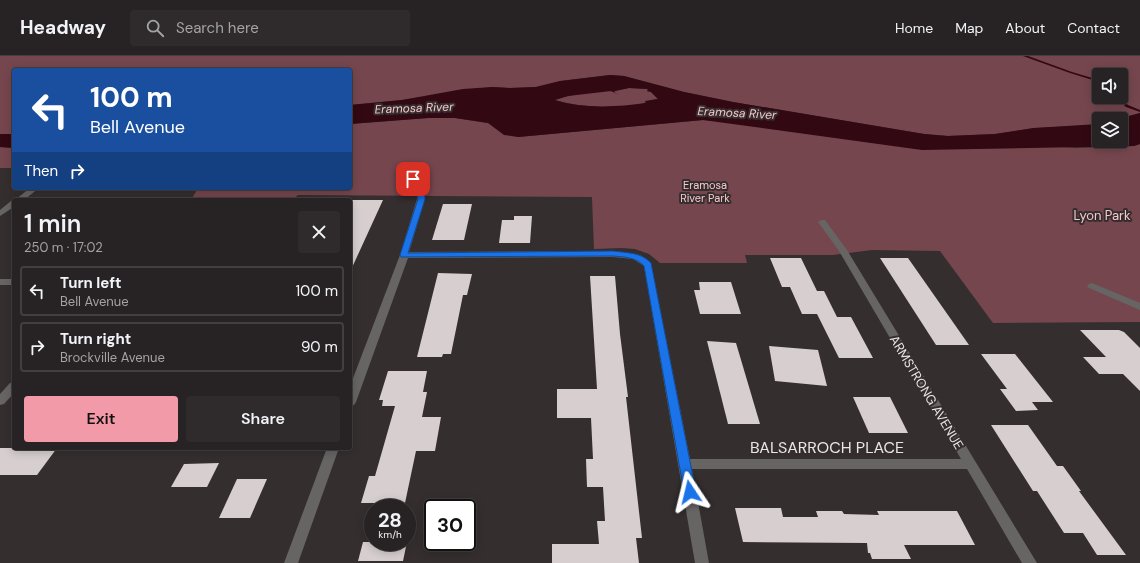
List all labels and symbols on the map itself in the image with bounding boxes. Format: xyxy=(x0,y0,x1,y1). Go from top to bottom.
water label: Eramosa River xyxy=(374,99,454,117)
water label: Eramosa River xyxy=(697,103,777,123)
pin xyxy=(396,162,430,196)
park label: Eramosa River Park xyxy=(680,178,730,205)
park label: Lyon Park xyxy=(1074,207,1131,224)
street label: ARMSTRONG AVENUE xyxy=(886,332,967,452)
street label: BALSARROCH PLACE xyxy=(750,437,904,458)
position arrow xyxy=(669,471,711,513)
speed limit sign: 30 xyxy=(424,499,476,551)

